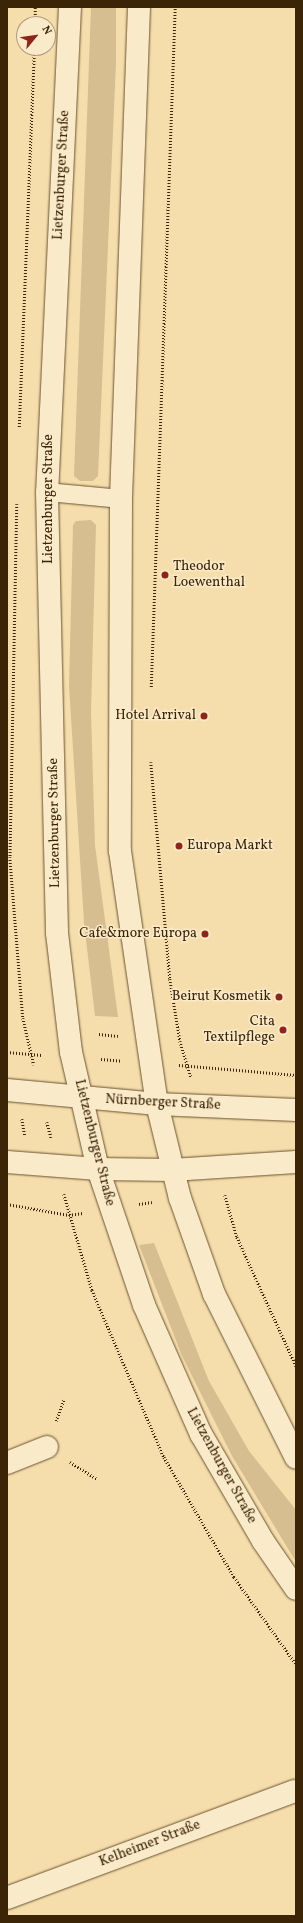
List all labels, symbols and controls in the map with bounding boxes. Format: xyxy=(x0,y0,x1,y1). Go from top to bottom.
north arrow xyxy=(16,16,56,56)
text: N xyxy=(38,23,55,38)
street label: Lietzenburger Straße xyxy=(50,110,74,240)
street label: Lietzenburger Straße xyxy=(41,434,57,564)
place label: Theodor Loewenthal xyxy=(173,559,245,592)
marker: Theodor Loewenthal xyxy=(160,570,170,580)
place label: Hotel Arrival xyxy=(115,708,196,724)
marker: Hotel Arrival xyxy=(199,711,209,721)
street label: Lietzenburger Straße xyxy=(45,758,65,888)
place label: Europa Markt xyxy=(187,838,273,854)
marker: Europa Markt xyxy=(174,841,184,851)
place label: Cafe&more Europa xyxy=(79,926,197,942)
marker: Cafe&more Europa xyxy=(200,929,210,939)
place label: Beirut Kosmetik xyxy=(172,989,271,1005)
marker: Beirut Kosmetik xyxy=(274,992,284,1002)
place label: Cita Textilpflege xyxy=(203,1014,275,1046)
marker: Cita Textilpflege xyxy=(278,1025,288,1035)
street label: Lietzenburger Straße xyxy=(70,1078,118,1208)
street label: Nürnberger Straße xyxy=(105,1092,221,1114)
street label: Lietzenburger Straße xyxy=(182,1405,260,1527)
street label: Kelheimer Straße xyxy=(97,1817,203,1871)

